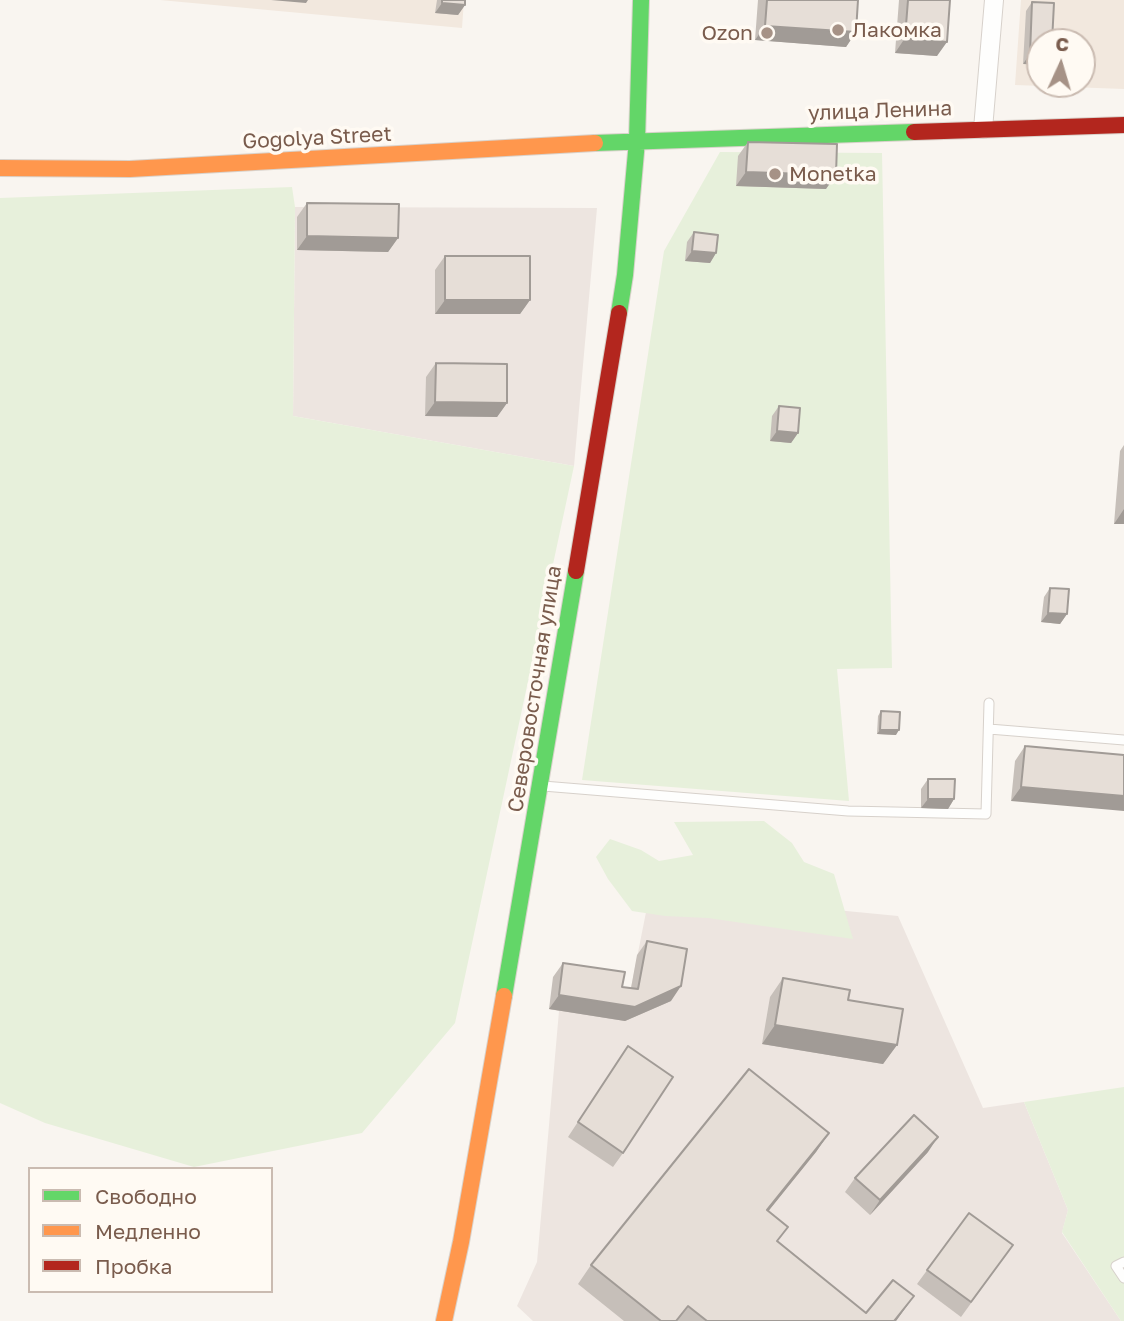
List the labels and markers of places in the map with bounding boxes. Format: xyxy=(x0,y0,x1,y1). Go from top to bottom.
place label: Лакомка xyxy=(852,17,942,43)
place label: Ozon xyxy=(701,20,753,46)
marker: Лакомка xyxy=(830,22,846,38)
marker: Ozon xyxy=(759,25,775,41)
place label: Monetka xyxy=(789,161,877,187)
marker: Monetka xyxy=(767,166,783,182)

